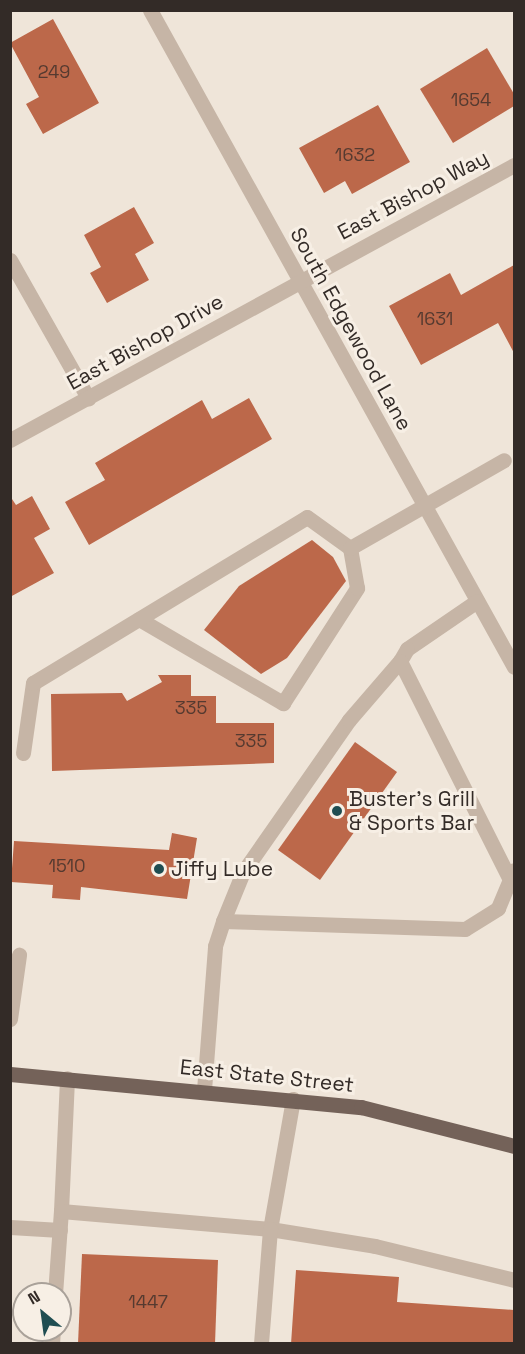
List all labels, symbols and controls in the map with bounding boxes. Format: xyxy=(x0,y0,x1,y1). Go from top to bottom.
house number: 249 xyxy=(38,61,70,83)
house number: 1654 xyxy=(451,89,491,111)
house number: 1632 xyxy=(335,144,375,166)
street label: East Bishop Way xyxy=(333,145,493,245)
street label: South Edgewood Lane xyxy=(285,223,417,435)
street label: East Bishop Drive xyxy=(62,289,228,395)
house number: 1631 xyxy=(417,308,453,330)
house number: 335 xyxy=(175,697,207,719)
house number: 335 xyxy=(235,730,267,752)
place label: Buster's Grill & Sports Bar xyxy=(349,786,475,836)
marker: Buster's Grill & Sports Bar xyxy=(330,804,344,818)
house number: 1510 xyxy=(48,855,86,877)
place label: Jiffy Lube xyxy=(171,856,273,882)
marker: Jiffy Lube xyxy=(152,862,166,876)
street label: East State Street xyxy=(179,1054,355,1098)
north arrow xyxy=(12,1282,72,1342)
text: N xyxy=(24,1286,44,1309)
house number: 1447 xyxy=(128,1291,168,1313)

